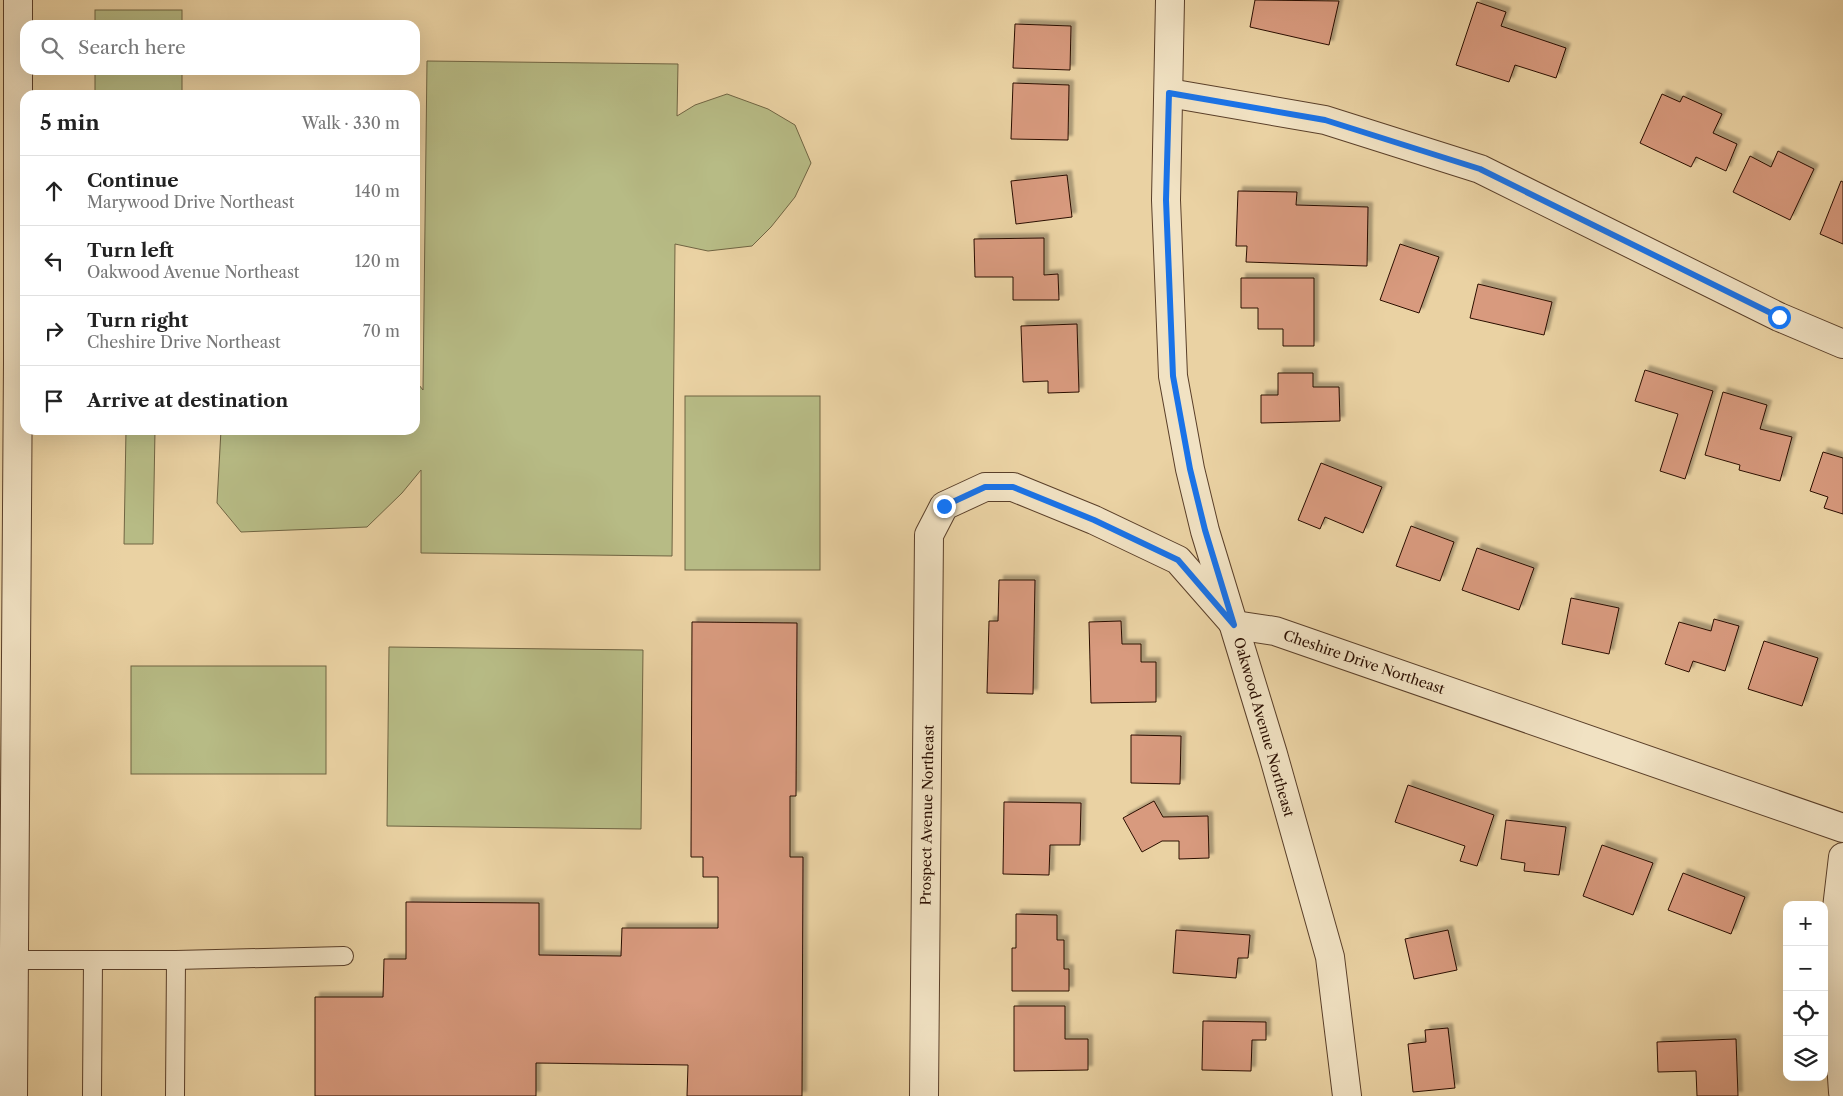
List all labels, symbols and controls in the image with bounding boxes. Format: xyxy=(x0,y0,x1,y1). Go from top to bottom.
search box xyxy=(20,20,420,75)
icon: search xyxy=(38,34,66,62)
text: Search here xyxy=(78,36,186,59)
text: 5 min xyxy=(40,110,100,135)
text: Walk · 330 m xyxy=(302,113,400,133)
text: Continue xyxy=(87,169,179,192)
icon: ahead xyxy=(40,177,68,205)
text: 140 m xyxy=(355,181,400,201)
text: Marywood Drive Northeast xyxy=(87,192,294,212)
text: Turn left xyxy=(87,239,174,262)
icon: left xyxy=(40,247,68,275)
text: 120 m xyxy=(355,251,400,271)
text: Oakwood Avenue Northeast xyxy=(87,262,300,282)
route start xyxy=(1768,306,1791,329)
text: Turn right xyxy=(87,309,188,332)
icon: right xyxy=(40,317,68,345)
text: 70 m xyxy=(363,321,400,341)
text: Cheshire Drive Northeast xyxy=(87,332,281,352)
icon: arrive xyxy=(40,387,68,415)
text: Arrive at destination xyxy=(87,389,288,412)
route end xyxy=(933,495,956,518)
street label: Cheshire Drive Northeast xyxy=(1281,626,1447,698)
street label: Oakwood Avenue Northeast xyxy=(1230,635,1298,819)
street label: Prospect Avenue Northeast xyxy=(916,724,938,905)
map controls xyxy=(1783,901,1828,1081)
button: + xyxy=(1783,901,1828,946)
button: − xyxy=(1783,946,1828,991)
button: locate xyxy=(1783,991,1828,1036)
button: layers xyxy=(1783,1036,1828,1081)

